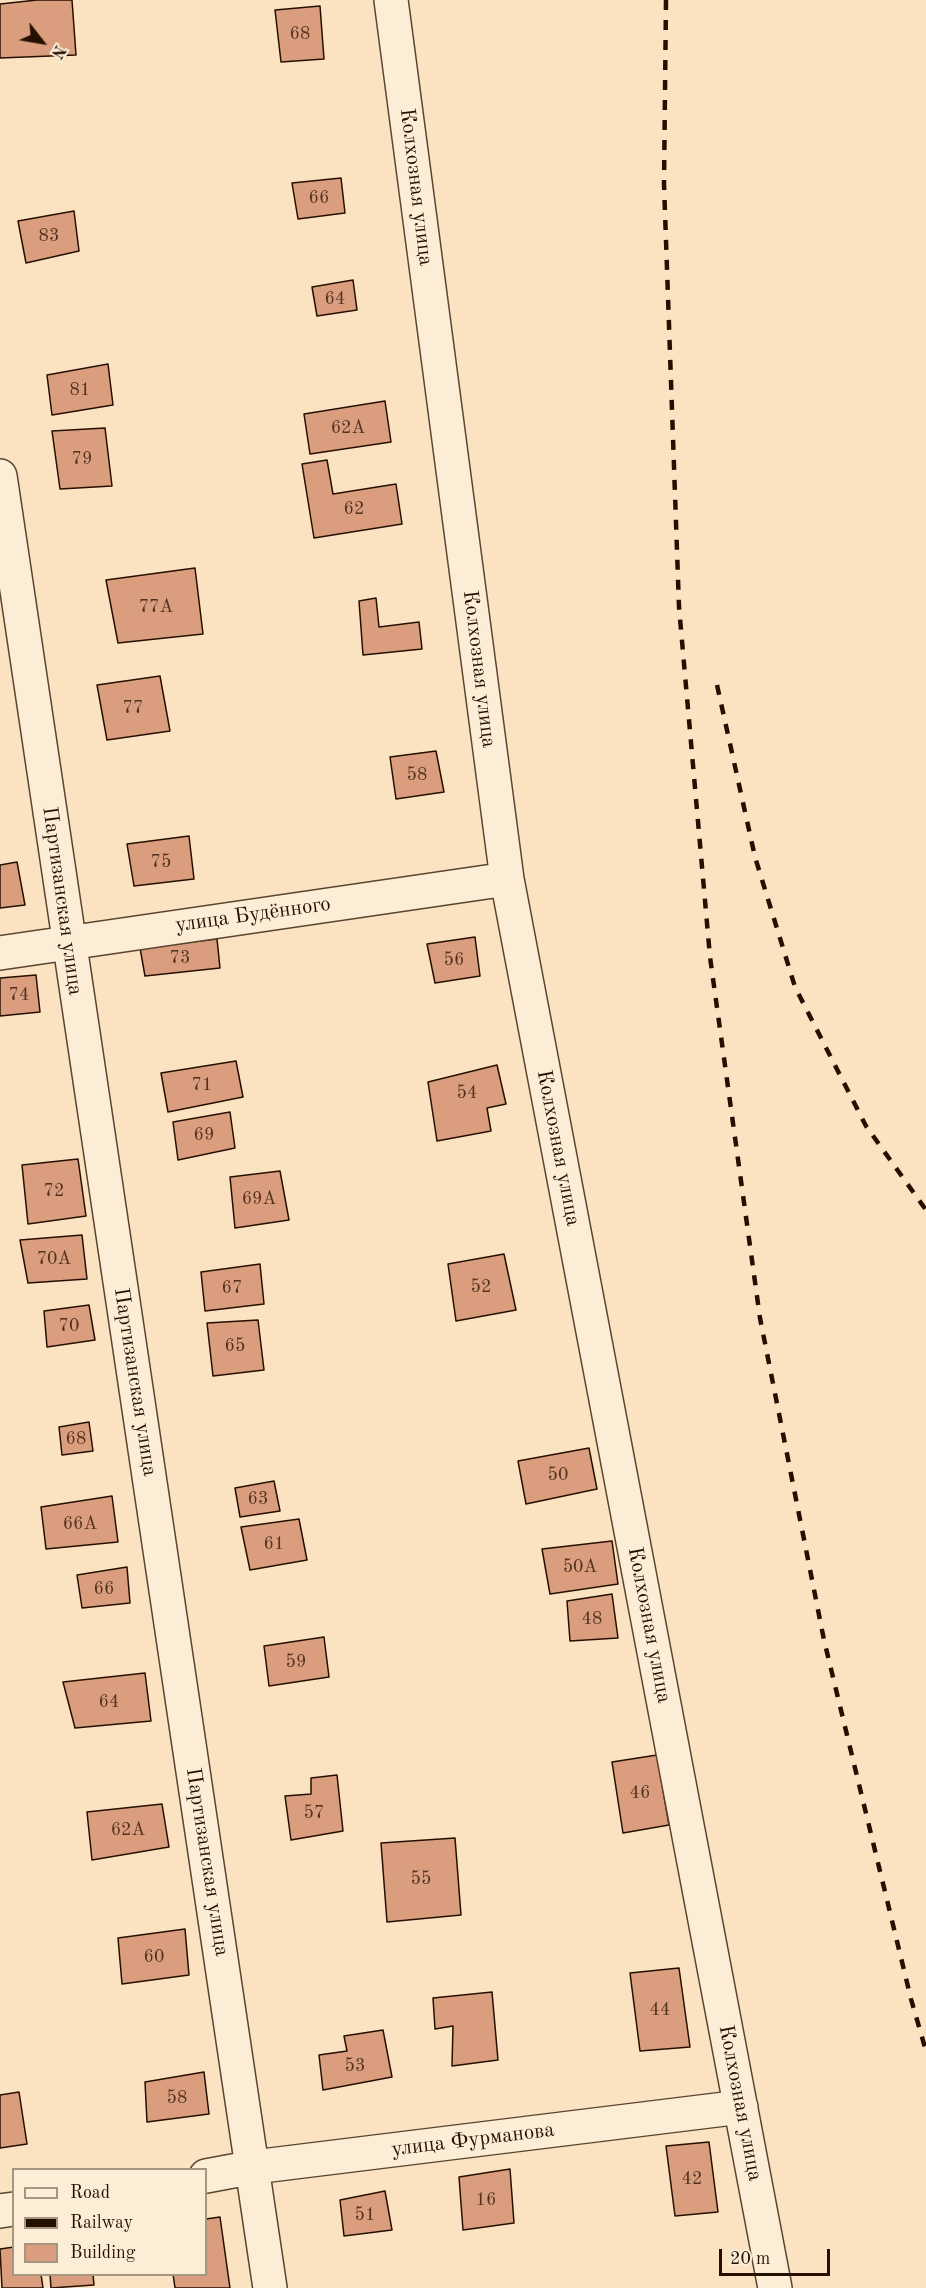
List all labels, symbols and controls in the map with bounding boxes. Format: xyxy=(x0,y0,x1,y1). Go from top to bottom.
north arrow xyxy=(12,12,72,72)
house number: 68 xyxy=(290,23,310,45)
text: N xyxy=(47,42,67,61)
street label: Колхозная улица xyxy=(394,107,438,267)
house number: 66 xyxy=(309,187,329,209)
house number: 83 xyxy=(39,225,59,247)
house number: 64 xyxy=(325,288,345,310)
house number: 81 xyxy=(70,379,90,401)
house number: 62А xyxy=(331,417,365,439)
house number: 79 xyxy=(72,448,92,470)
house number: 62 xyxy=(344,498,364,520)
street label: Колхозная улица xyxy=(457,589,501,749)
house number: 77А xyxy=(139,596,173,618)
house number: 77 xyxy=(123,697,143,719)
house number: 58 xyxy=(407,764,427,786)
street label: Партизанская улица xyxy=(36,805,88,997)
house number: 75 xyxy=(151,851,171,873)
street label: улица Будённого xyxy=(174,892,332,938)
house number: 73 xyxy=(170,947,190,969)
house number: 56 xyxy=(444,949,464,971)
house number: 74 xyxy=(9,984,29,1006)
street label: Колхозная улица xyxy=(530,1068,586,1228)
house number: 71 xyxy=(192,1074,212,1096)
house number: 54 xyxy=(457,1082,477,1104)
house number: 69 xyxy=(194,1124,214,1146)
house number: 72 xyxy=(44,1180,64,1202)
house number: 69А xyxy=(242,1188,276,1210)
house number: 70А xyxy=(37,1248,71,1270)
house number: 52 xyxy=(471,1276,491,1298)
house number: 67 xyxy=(222,1277,242,1299)
street label: Партизанская улица xyxy=(108,1286,162,1478)
house number: 70 xyxy=(59,1315,79,1337)
house number: 65 xyxy=(225,1335,245,1357)
house number: 68 xyxy=(66,1428,86,1450)
house number: 50 xyxy=(548,1464,568,1486)
house number: 63 xyxy=(248,1488,268,1510)
house number: 66А xyxy=(63,1513,97,1535)
house number: 61 xyxy=(264,1533,284,1555)
street label: Колхозная улица xyxy=(621,1545,677,1705)
house number: 50А xyxy=(563,1556,597,1578)
house number: 66 xyxy=(94,1578,114,1600)
house number: 48 xyxy=(582,1608,602,1630)
house number: 59 xyxy=(286,1651,306,1673)
house number: 64 xyxy=(99,1691,119,1713)
street label: Партизанская улица xyxy=(180,1766,234,1958)
house number: 46 xyxy=(630,1782,650,1804)
house number: 57 xyxy=(304,1802,324,1824)
house number: 62А xyxy=(111,1819,145,1841)
house number: 55 xyxy=(411,1868,431,1890)
house number: 60 xyxy=(144,1946,164,1968)
house number: 44 xyxy=(650,1999,670,2021)
street label: Колхозная улица xyxy=(712,2023,768,2183)
house number: 53 xyxy=(345,2055,365,2077)
house number: 58 xyxy=(167,2087,187,2109)
street label: улица Фурманова xyxy=(390,2117,556,2163)
legend xyxy=(12,2168,207,2276)
house number: 42 xyxy=(682,2168,702,2190)
text: Road xyxy=(70,2184,110,2202)
house number: 16 xyxy=(476,2189,496,2211)
house number: 51 xyxy=(355,2204,375,2226)
text: Railway xyxy=(70,2214,133,2232)
scale bar xyxy=(722,2237,833,2275)
text: Building xyxy=(70,2244,135,2262)
text: 20 m xyxy=(730,2250,770,2268)

